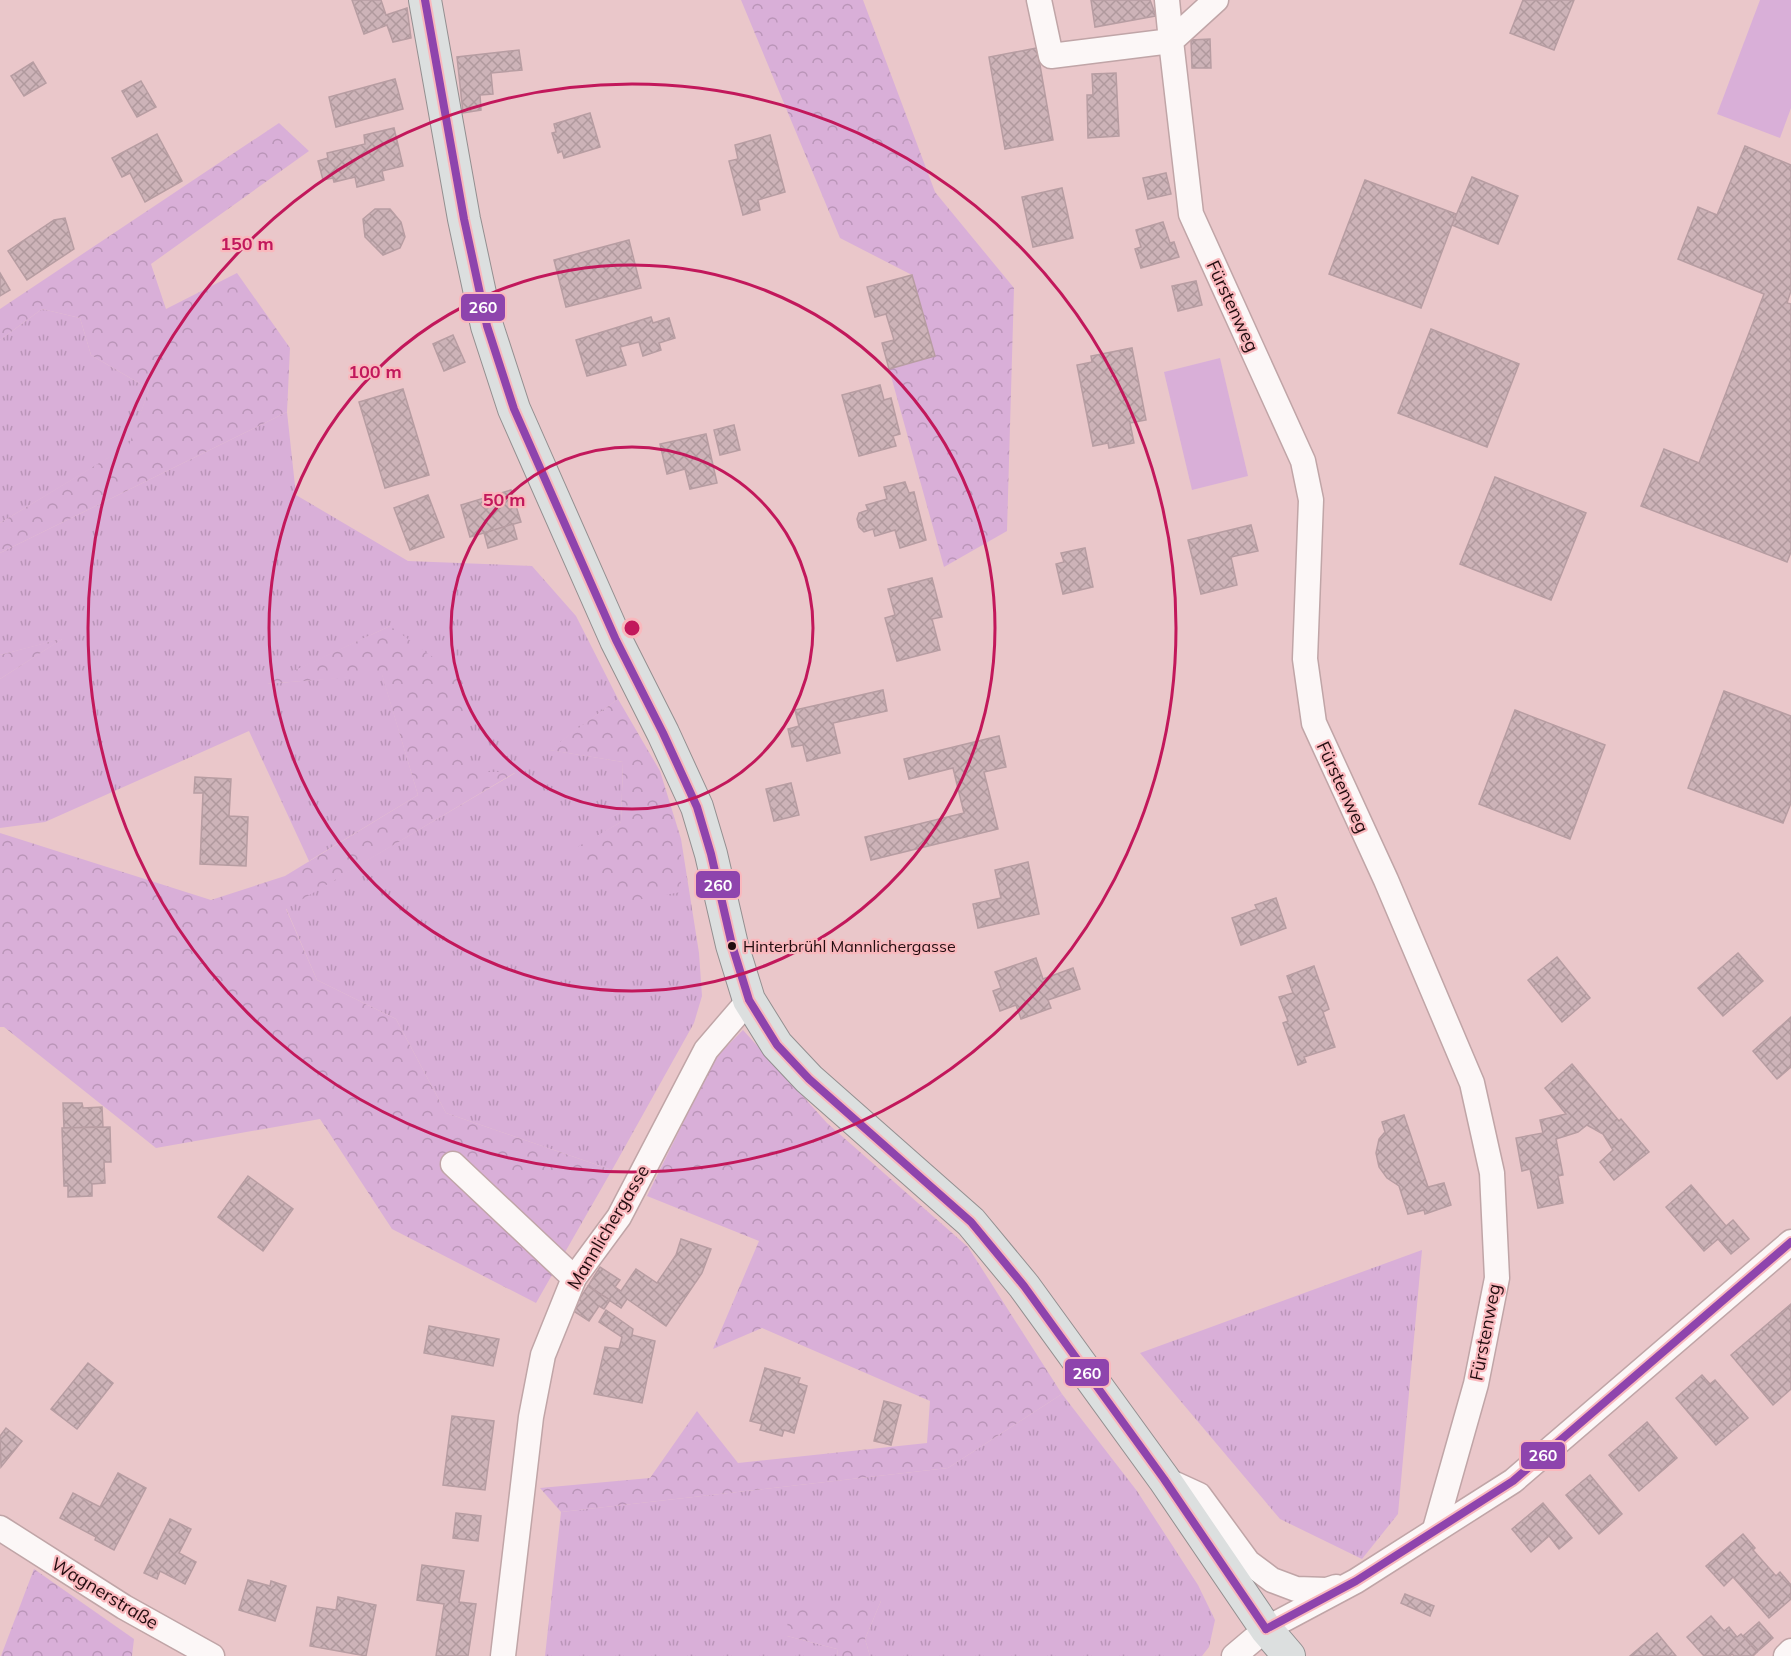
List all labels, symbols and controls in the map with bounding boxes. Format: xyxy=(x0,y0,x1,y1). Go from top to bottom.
text: 150 m xyxy=(220,232,274,255)
street label: Fürstenweg xyxy=(1202,257,1264,355)
line badge: 260 xyxy=(460,293,506,322)
text: 260 xyxy=(469,297,497,317)
text: 100 m xyxy=(348,360,402,383)
text: 50 m xyxy=(483,488,525,511)
centre of rings xyxy=(622,618,642,638)
street label: Fürstenweg xyxy=(1312,738,1374,836)
line badge: 260 xyxy=(695,870,741,899)
text: 260 xyxy=(704,875,732,895)
place label: Hinterbrühl Mannlichergasse xyxy=(743,936,956,956)
marker: Hinterbrühl Mannlichergasse xyxy=(726,940,738,952)
street label: Mannlichergasse xyxy=(562,1161,654,1293)
street label: Fürstenweg xyxy=(1464,1282,1506,1382)
line badge: 260 xyxy=(1064,1358,1110,1387)
text: 260 xyxy=(1073,1363,1101,1383)
line badge: 260 xyxy=(1520,1441,1566,1470)
text: 260 xyxy=(1529,1445,1557,1465)
street label: Wagnerstraße xyxy=(47,1552,163,1634)

